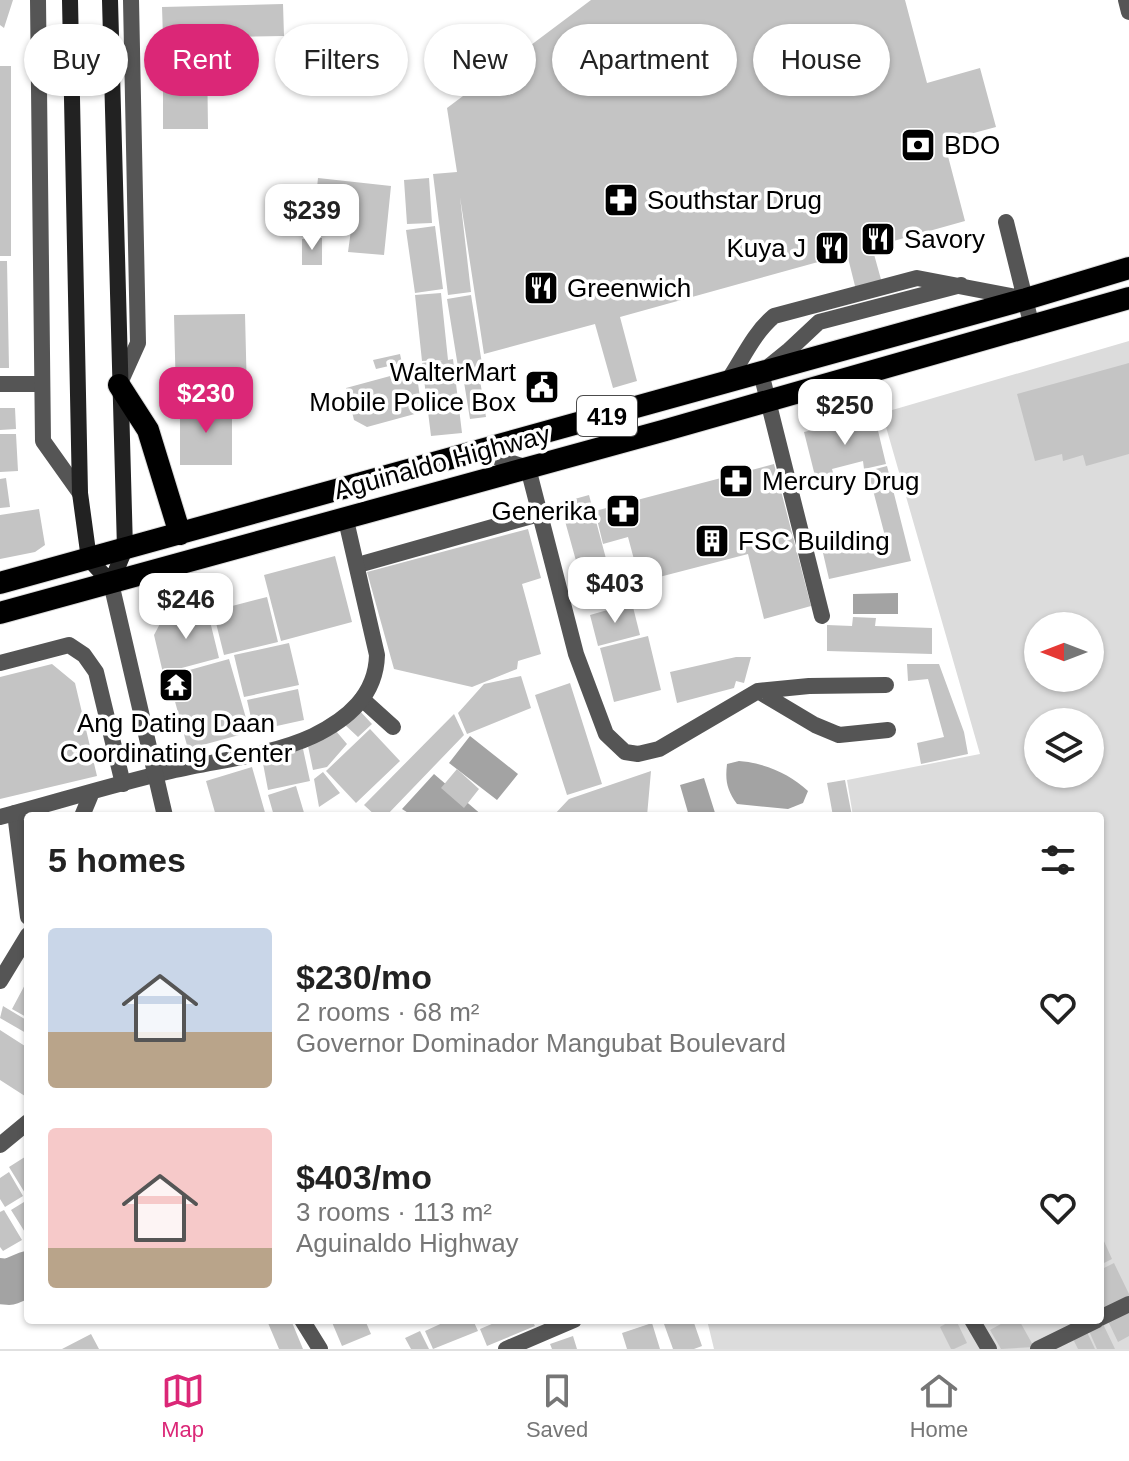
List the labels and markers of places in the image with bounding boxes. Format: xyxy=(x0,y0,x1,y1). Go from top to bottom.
bank icon: BDO xyxy=(899,126,937,164)
place label: BDO xyxy=(944,130,1000,160)
pharmacy icon: Southstar Drug xyxy=(602,181,640,219)
pin: $239 xyxy=(265,184,359,252)
place label: Southstar Drug xyxy=(647,185,822,215)
restaurant icon: Savory xyxy=(859,220,897,258)
place label: Savory xyxy=(904,224,985,254)
restaurant icon: Kuya J xyxy=(813,229,851,267)
place label: Kuya J xyxy=(727,233,806,263)
restaurant icon: Greenwich xyxy=(522,269,560,307)
place label: Greenwich xyxy=(567,273,691,303)
place label: WalterMart Mobile Police Box xyxy=(309,357,517,417)
pin: $230 xyxy=(159,367,253,435)
public building icon: WalterMart Mobile Police Box xyxy=(523,368,561,406)
pin: $250 xyxy=(798,379,892,447)
pharmacy icon: Mercury Drug xyxy=(717,462,755,500)
place label: Mercury Drug xyxy=(762,466,919,496)
pharmacy icon: Generika xyxy=(604,492,642,530)
place label: Generika xyxy=(492,496,598,526)
building icon: FSC Building xyxy=(693,522,731,560)
place label: FSC Building xyxy=(738,526,890,556)
pin: $403 xyxy=(568,557,662,625)
pin: $246 xyxy=(139,573,233,641)
temple icon: Ang Dating Daan Coordinating Center xyxy=(157,666,195,704)
place label: Ang Dating Daan Coordinating Center xyxy=(60,708,293,768)

